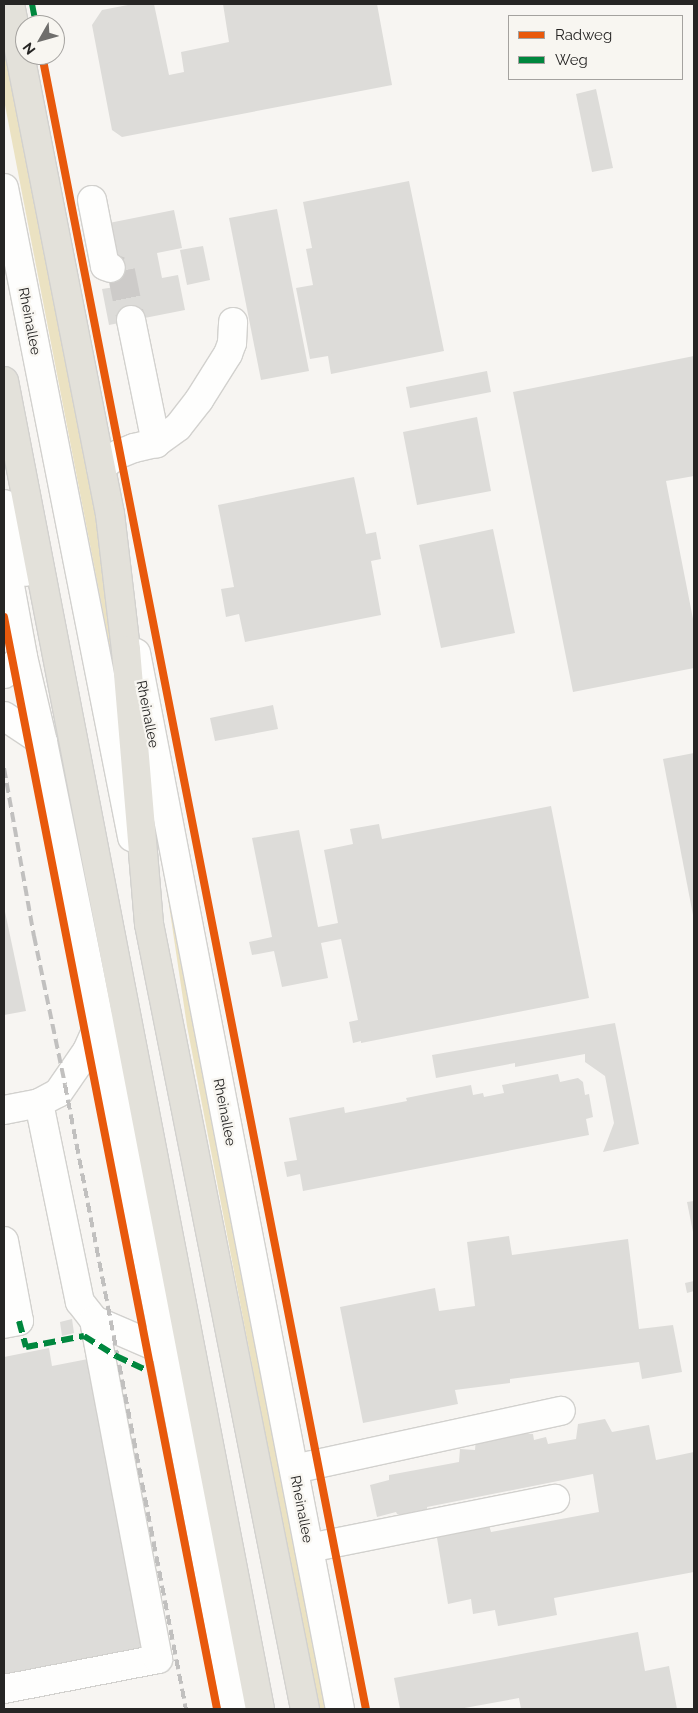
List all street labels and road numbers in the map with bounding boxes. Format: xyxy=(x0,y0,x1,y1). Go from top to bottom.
street label: Rheinallee xyxy=(15,286,45,356)
street label: Rheinallee xyxy=(133,679,163,749)
street label: Rheinallee xyxy=(210,1077,240,1147)
street label: Rheinallee xyxy=(287,1474,317,1544)

